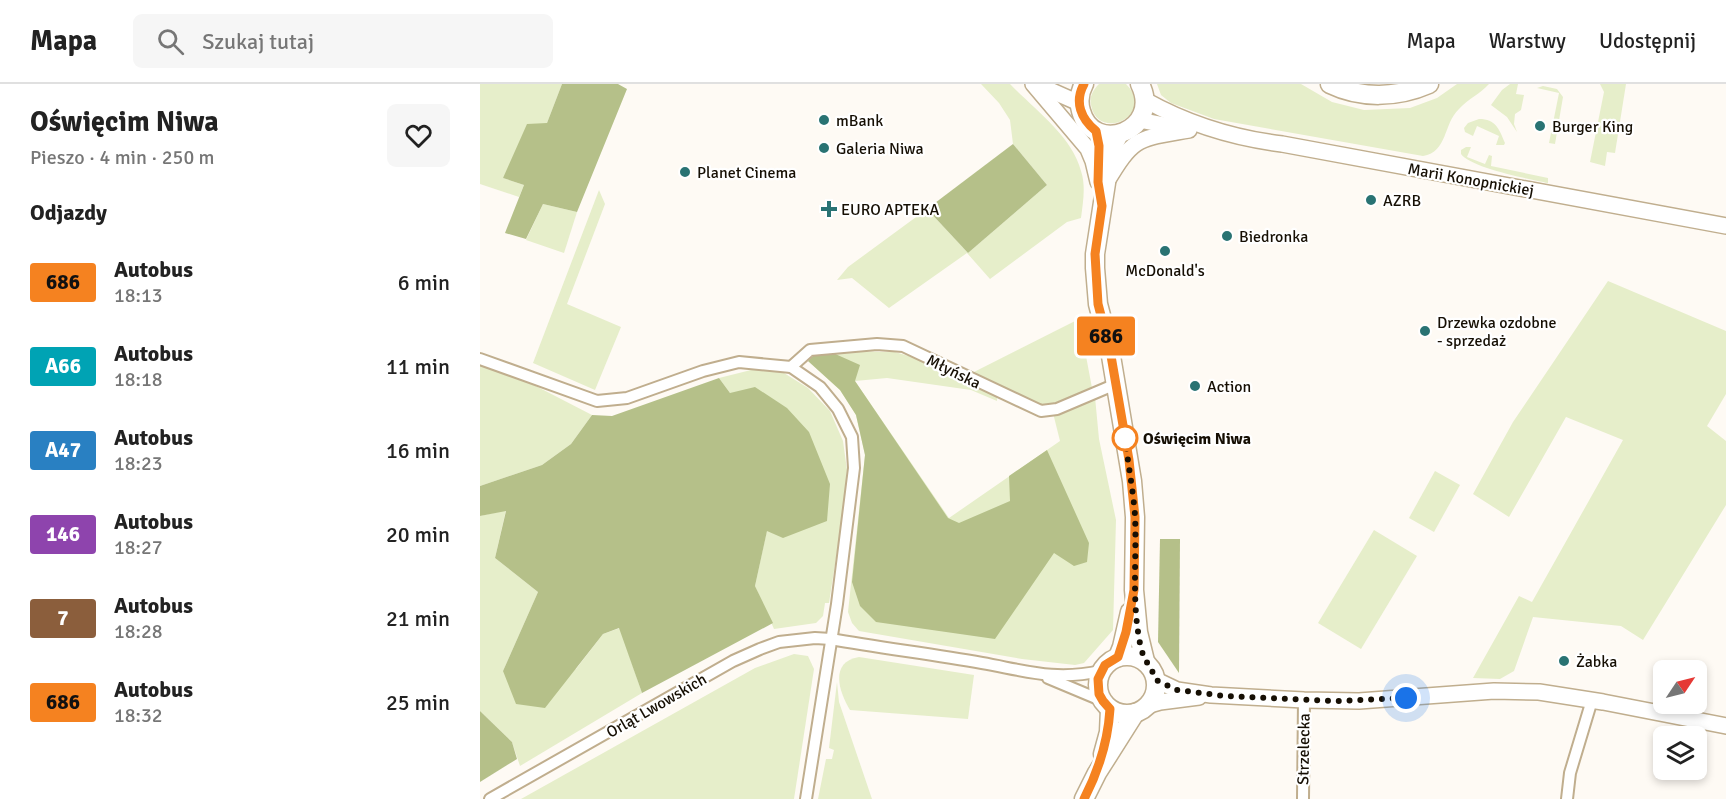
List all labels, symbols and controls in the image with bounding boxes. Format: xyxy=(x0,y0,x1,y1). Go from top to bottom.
search box xyxy=(133,14,553,68)
text: Mapa xyxy=(30,24,97,58)
icon: search xyxy=(154,25,187,58)
text: Szukaj tutaj xyxy=(202,28,314,55)
text: Mapa xyxy=(1406,28,1456,54)
text: Warstwy xyxy=(1489,28,1566,54)
text: Udostępnij xyxy=(1599,28,1696,54)
button: heart xyxy=(387,104,450,167)
text: Oświęcim Niwa xyxy=(30,105,219,139)
place label: mBank xyxy=(836,111,883,131)
marker: mBank xyxy=(817,113,831,127)
place label: Burger King xyxy=(1552,117,1633,137)
marker: Burger King xyxy=(1533,119,1547,133)
place label: Galeria Niwa xyxy=(836,139,924,159)
marker: Galeria Niwa xyxy=(817,141,831,155)
text: Pieszo · 4 min · 250 m xyxy=(30,145,215,170)
street label: Marii Konopnickiej xyxy=(1406,159,1536,201)
place label: Planet Cinema xyxy=(697,163,796,183)
marker: Planet Cinema xyxy=(678,165,692,179)
place label: AZRB xyxy=(1383,191,1421,211)
marker: AZRB xyxy=(1364,193,1378,207)
text: Odjazdy xyxy=(30,199,107,226)
place label: EURO APTEKA xyxy=(841,200,940,220)
marker: EURO APTEKA xyxy=(822,202,836,216)
place label: Biedronka xyxy=(1239,227,1308,247)
marker: Biedronka xyxy=(1220,229,1234,243)
marker: McDonald's xyxy=(1158,244,1172,258)
text: Autobus xyxy=(114,256,193,283)
place label: McDonald's xyxy=(1125,261,1205,281)
text: 686 xyxy=(46,269,80,295)
text: 6 min xyxy=(398,269,450,296)
text: 18:13 xyxy=(114,283,163,308)
place label: Drzewka ozdobne - sprzedaż xyxy=(1437,313,1556,351)
line badge: 686 xyxy=(1072,316,1140,356)
text: 686 xyxy=(1089,323,1123,349)
marker: Drzewka ozdobne - sprzedaż xyxy=(1418,324,1432,338)
text: Autobus xyxy=(114,340,193,367)
street label: Młyńska xyxy=(923,350,984,394)
text: A66 xyxy=(45,353,81,379)
text: 11 min xyxy=(386,353,450,380)
text: 18:18 xyxy=(114,367,163,392)
place label: Action xyxy=(1207,377,1251,397)
marker: Action xyxy=(1188,379,1202,393)
text: Autobus xyxy=(114,424,193,451)
marker: Oświęcim Niwa xyxy=(1112,425,1138,451)
place label: Oświęcim Niwa xyxy=(1143,429,1251,449)
text: A47 xyxy=(45,437,81,463)
text: 16 min xyxy=(386,437,450,464)
text: 18:23 xyxy=(114,451,163,476)
text: Autobus xyxy=(114,508,193,535)
text: 146 xyxy=(46,521,80,547)
text: 20 min xyxy=(386,521,450,548)
text: 18:27 xyxy=(114,535,163,560)
text: Autobus xyxy=(114,592,193,619)
text: 7 xyxy=(57,605,69,631)
text: 21 min xyxy=(386,605,450,632)
text: 18:28 xyxy=(114,619,163,644)
place label: Żabka xyxy=(1576,652,1617,672)
marker: Żabka xyxy=(1557,654,1571,668)
north arrow xyxy=(1653,660,1707,714)
map controls xyxy=(1653,660,1707,780)
street label: Orląt Lwowskich xyxy=(603,669,710,743)
text: Autobus xyxy=(114,676,193,703)
your location xyxy=(1391,683,1421,713)
text: 686 xyxy=(46,689,80,715)
text: 25 min xyxy=(386,689,450,716)
text: 18:32 xyxy=(114,703,163,728)
street label: Strzelecka xyxy=(1293,713,1315,785)
button: layers xyxy=(1653,726,1707,780)

